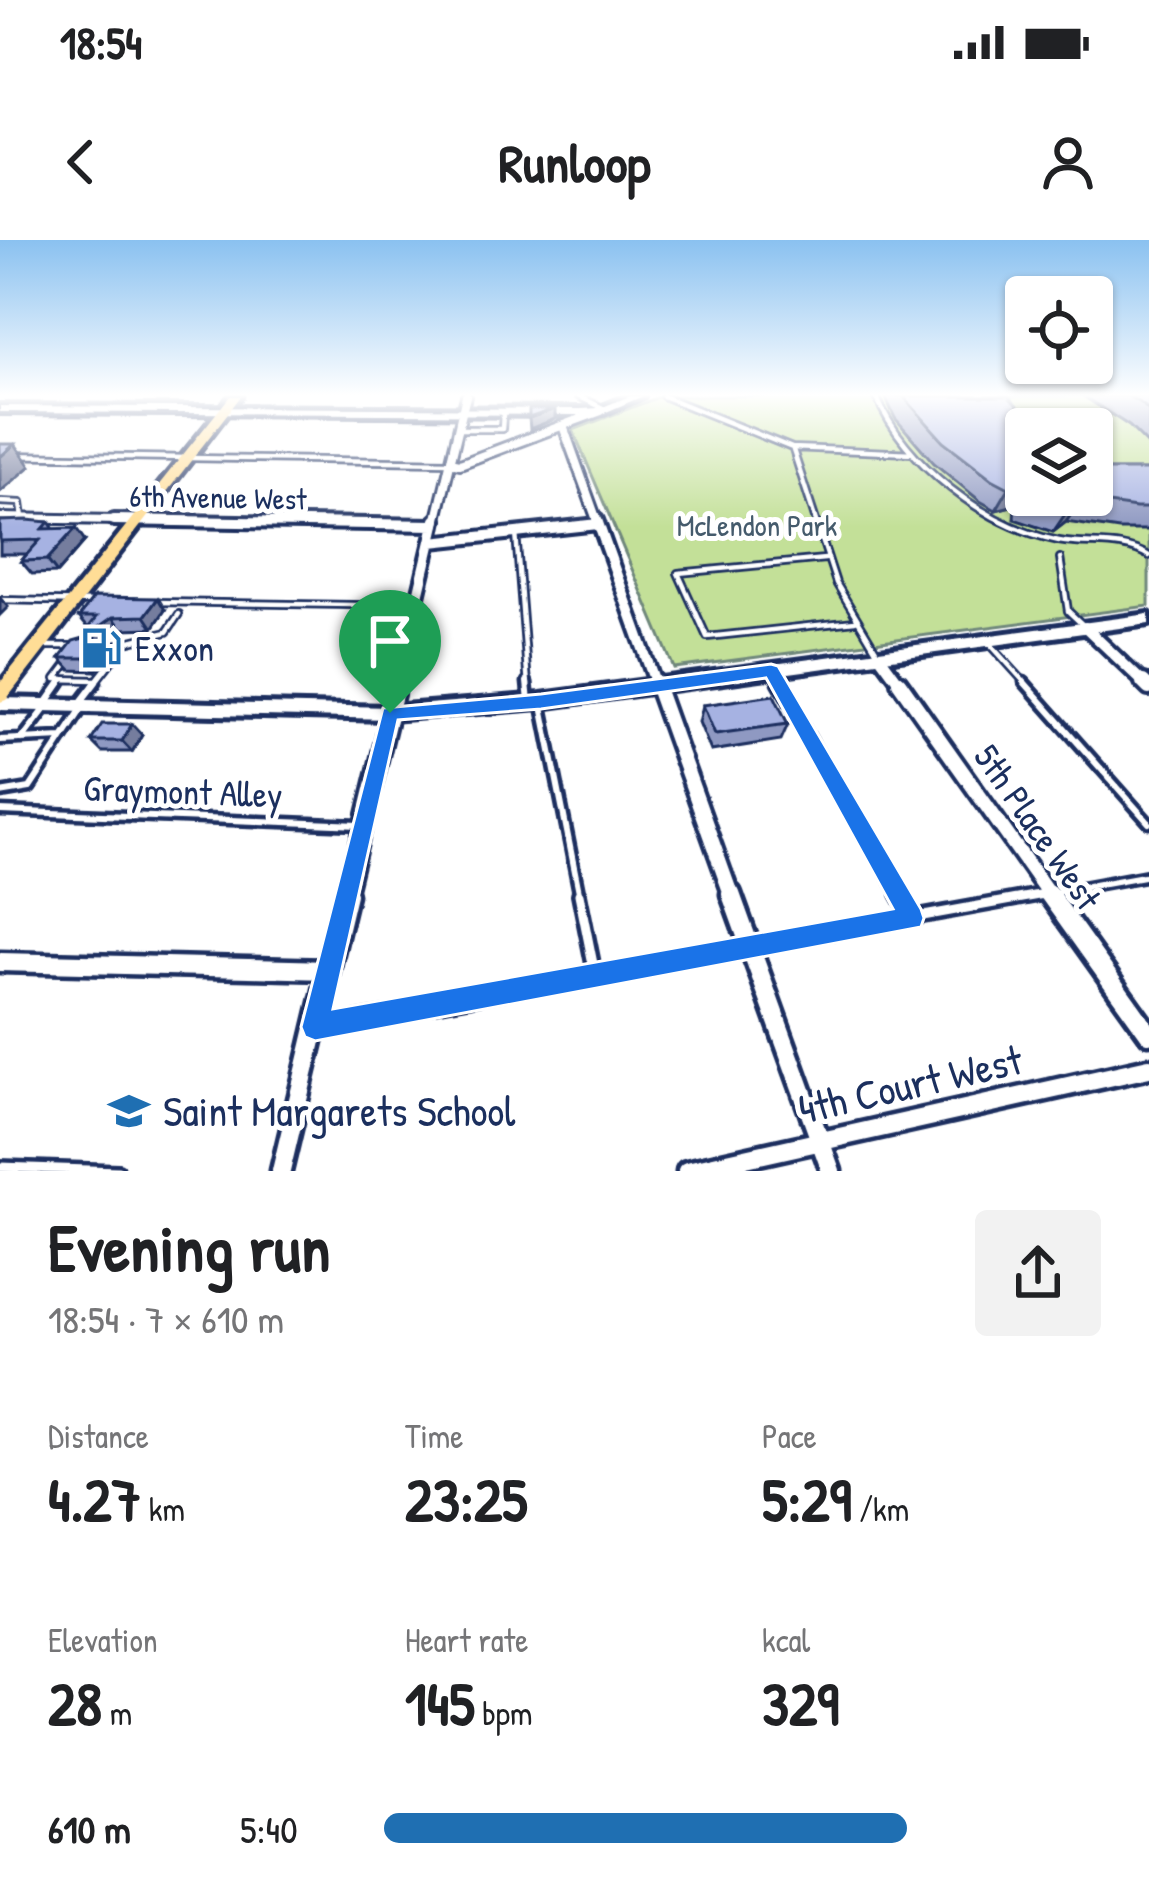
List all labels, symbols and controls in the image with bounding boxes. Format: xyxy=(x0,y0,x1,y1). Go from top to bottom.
text: 18:54 xyxy=(60,12,142,73)
text: Runloop xyxy=(499,126,650,199)
icon: back xyxy=(48,129,114,195)
icon: person xyxy=(1035,129,1101,195)
map controls xyxy=(1005,276,1113,516)
button: locate xyxy=(1005,276,1113,384)
button: layers xyxy=(1005,408,1113,516)
street label: 6th Avenue West xyxy=(129,475,308,519)
park label: McLendon Park xyxy=(677,505,837,545)
pin xyxy=(339,590,441,713)
icon: arrive xyxy=(357,608,423,674)
place label: Exxon xyxy=(135,623,214,672)
fuel station icon: Exxon xyxy=(78,625,124,671)
street label: 5th Place West xyxy=(963,734,1114,920)
street label: Graymont Alley xyxy=(83,763,283,818)
street label: 4th Court West xyxy=(793,1030,1028,1137)
place label: Saint Margarets School xyxy=(163,1082,516,1139)
school or university icon: Saint Margarets School xyxy=(106,1088,152,1134)
text: Evening run xyxy=(48,1202,330,1292)
button: share xyxy=(975,1210,1101,1336)
text: 18:54 · 7 × 610 m xyxy=(48,1292,284,1345)
text: Distance xyxy=(48,1414,149,1458)
text: Time xyxy=(405,1414,463,1458)
text: Pace xyxy=(762,1414,817,1458)
text: 4.27 xyxy=(48,1458,141,1540)
text: 23:25 xyxy=(405,1458,527,1540)
text: 5:29 xyxy=(762,1458,851,1540)
text: km xyxy=(141,1487,185,1531)
text: /km xyxy=(851,1487,909,1531)
text: Elevation xyxy=(48,1618,158,1662)
text: Heart rate xyxy=(405,1618,528,1662)
text: kcal xyxy=(762,1618,810,1662)
text: 28 xyxy=(48,1662,102,1744)
text: 145 xyxy=(405,1662,475,1744)
text: 329 xyxy=(762,1662,839,1744)
text: m xyxy=(102,1691,132,1735)
text: bpm xyxy=(475,1691,532,1735)
text: 610 m xyxy=(48,1802,131,1855)
text: 5:40 xyxy=(240,1802,298,1855)

